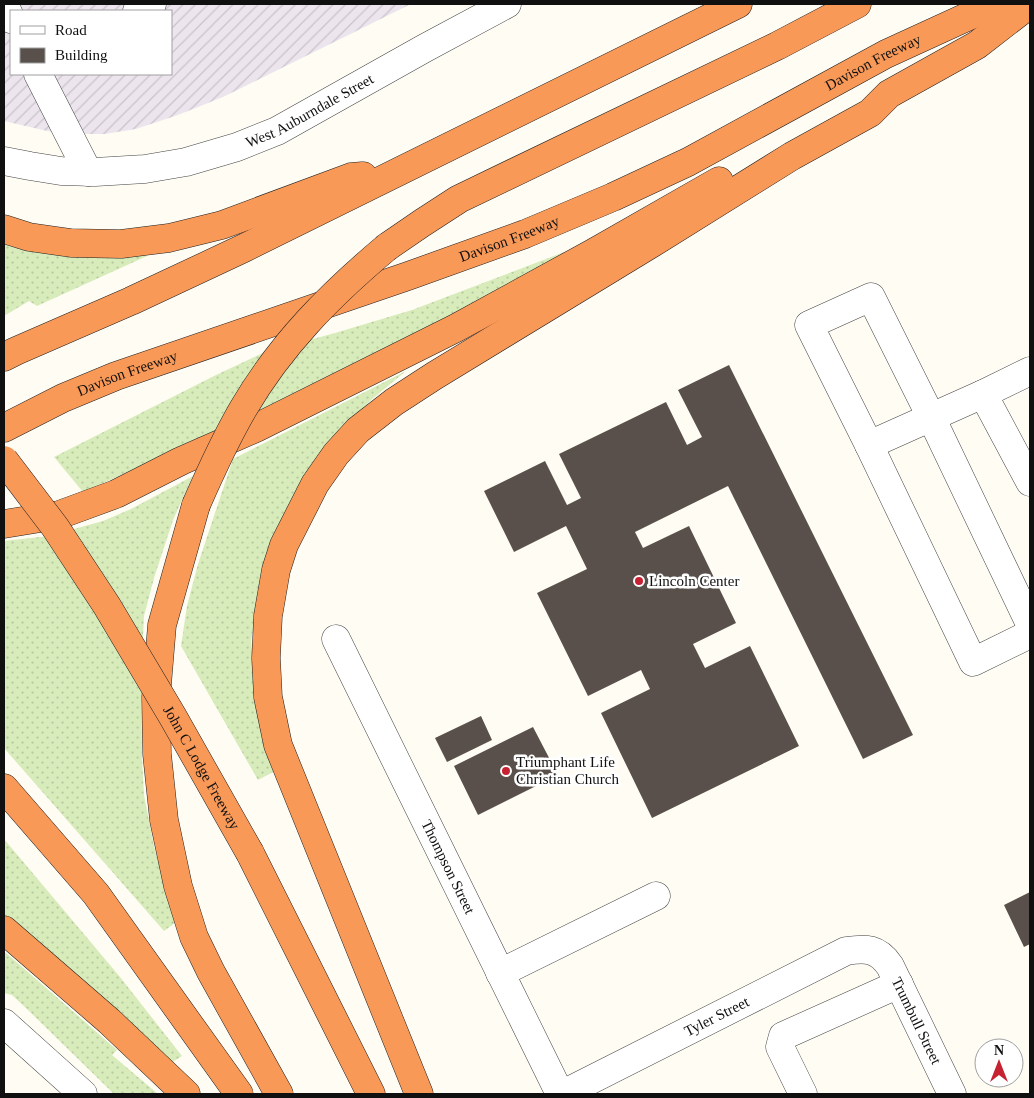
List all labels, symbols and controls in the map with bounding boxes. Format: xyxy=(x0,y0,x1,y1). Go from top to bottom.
legend xyxy=(10,10,172,75)
text: Road xyxy=(55,22,87,38)
street label: Davison Freeway xyxy=(822,31,924,94)
text: Building xyxy=(55,47,108,63)
street label: West Auburndale Street xyxy=(243,70,377,151)
street label: Davison Freeway xyxy=(457,212,562,265)
street label: Davison Freeway xyxy=(75,347,180,399)
place label: Lincoln Center xyxy=(649,573,739,589)
marker: Lincoln Center xyxy=(633,575,645,587)
street label: John C Lodge Freeway xyxy=(160,703,243,833)
place label: Triumphant Life Christian Church xyxy=(516,754,619,787)
marker: Triumphant Life Christian Church xyxy=(500,765,512,777)
street label: Thompson Street xyxy=(418,817,478,917)
street label: Trumbull Street xyxy=(889,974,945,1068)
street label: Tyler Street xyxy=(682,993,752,1039)
north arrow xyxy=(974,1038,1024,1088)
text: N xyxy=(994,1043,1004,1058)

